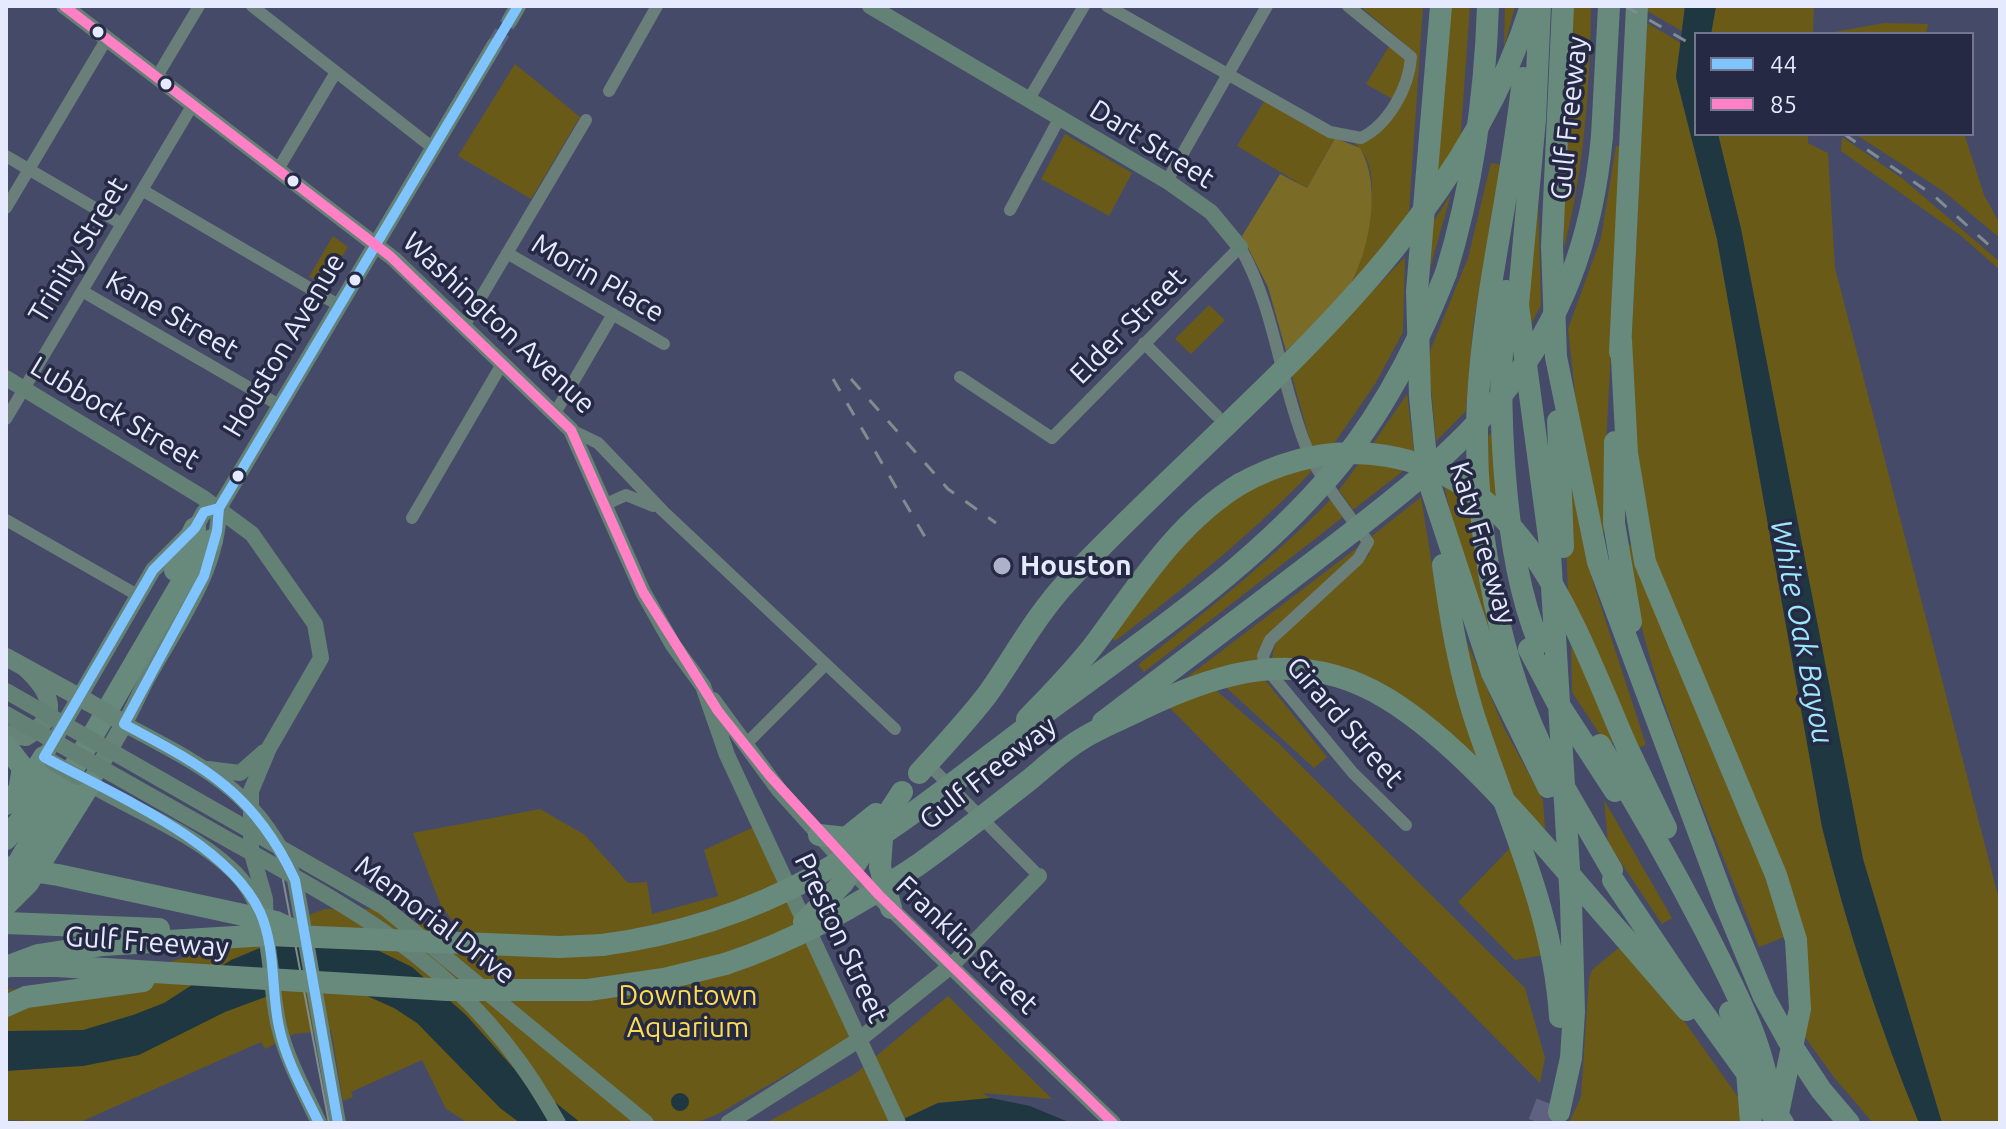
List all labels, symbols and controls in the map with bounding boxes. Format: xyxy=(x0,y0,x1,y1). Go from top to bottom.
unlabelled marker xyxy=(90,24,106,40)
legend xyxy=(1694,32,1974,136)
street label: Gulf Freeway xyxy=(1544,35,1594,201)
text: 44 xyxy=(1770,51,1797,78)
unlabelled marker xyxy=(158,76,174,92)
text: 85 xyxy=(1770,91,1797,118)
street label: Dart Street xyxy=(1084,93,1220,195)
street label: Trinity Street xyxy=(21,171,135,329)
unlabelled marker xyxy=(285,173,301,189)
street label: Washington Avenue xyxy=(396,225,602,421)
street label: Morin Place xyxy=(526,227,670,329)
street label: Houston Avenue xyxy=(216,247,352,443)
street label: Elder Street xyxy=(1063,261,1193,391)
street label: Kane Street xyxy=(100,264,244,366)
unlabelled marker xyxy=(347,272,363,288)
street label: Lubbock Street xyxy=(24,349,206,477)
street label: Katy Freeway xyxy=(1442,458,1524,628)
unlabelled marker xyxy=(230,468,246,484)
water label: White Oak Bayou xyxy=(1763,517,1841,747)
place label: Houston xyxy=(1020,549,1132,583)
marker: Houston xyxy=(991,555,1013,577)
street label: Girard Street xyxy=(1279,650,1411,794)
street label: Gulf Freeway xyxy=(913,709,1063,837)
street label: Preston Street xyxy=(787,848,895,1028)
street label: Memorial Drive xyxy=(348,849,522,991)
street label: Franklin Street xyxy=(889,869,1045,1021)
street label: Gulf Freeway xyxy=(64,920,230,964)
park label: Downtown Aquarium xyxy=(619,979,757,1045)

